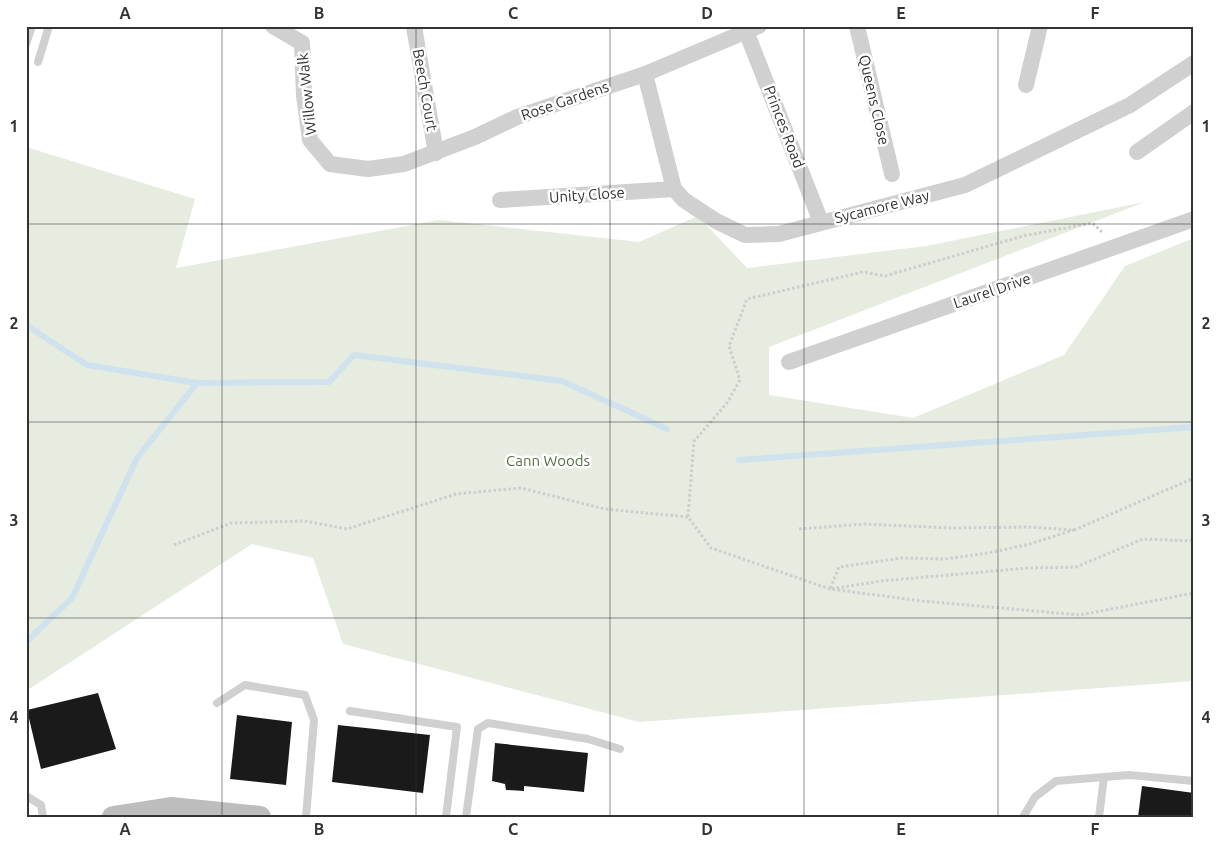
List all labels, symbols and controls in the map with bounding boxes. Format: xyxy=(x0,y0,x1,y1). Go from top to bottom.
text: A xyxy=(119,4,131,22)
text: B xyxy=(314,4,324,22)
text: C xyxy=(508,4,518,22)
text: D xyxy=(701,4,713,22)
text: E xyxy=(896,4,906,22)
text: F xyxy=(1091,4,1100,22)
street label: Beech Court xyxy=(410,47,441,132)
street label: Willow Walk xyxy=(294,52,319,136)
street label: Queens Close xyxy=(856,53,893,147)
street label: Rose Gardens xyxy=(519,78,611,124)
street label: Princes Road xyxy=(761,83,808,170)
text: 1 xyxy=(9,117,19,135)
text: 1 xyxy=(1201,117,1211,135)
street label: Unity Close xyxy=(549,183,625,206)
street label: Sycamore Way xyxy=(833,187,931,227)
street label: Laurel Drive xyxy=(951,269,1033,312)
text: 2 xyxy=(9,314,19,332)
text: 2 xyxy=(1201,314,1211,332)
park label: Cann Woods xyxy=(506,452,590,469)
text: 3 xyxy=(9,511,19,529)
text: 3 xyxy=(1201,511,1211,529)
text: 4 xyxy=(9,708,19,726)
text: 4 xyxy=(1201,708,1211,726)
text: A xyxy=(119,820,131,838)
text: B xyxy=(314,820,324,838)
text: C xyxy=(508,820,518,838)
text: D xyxy=(701,820,713,838)
text: E xyxy=(896,820,906,838)
text: F xyxy=(1091,820,1100,838)

